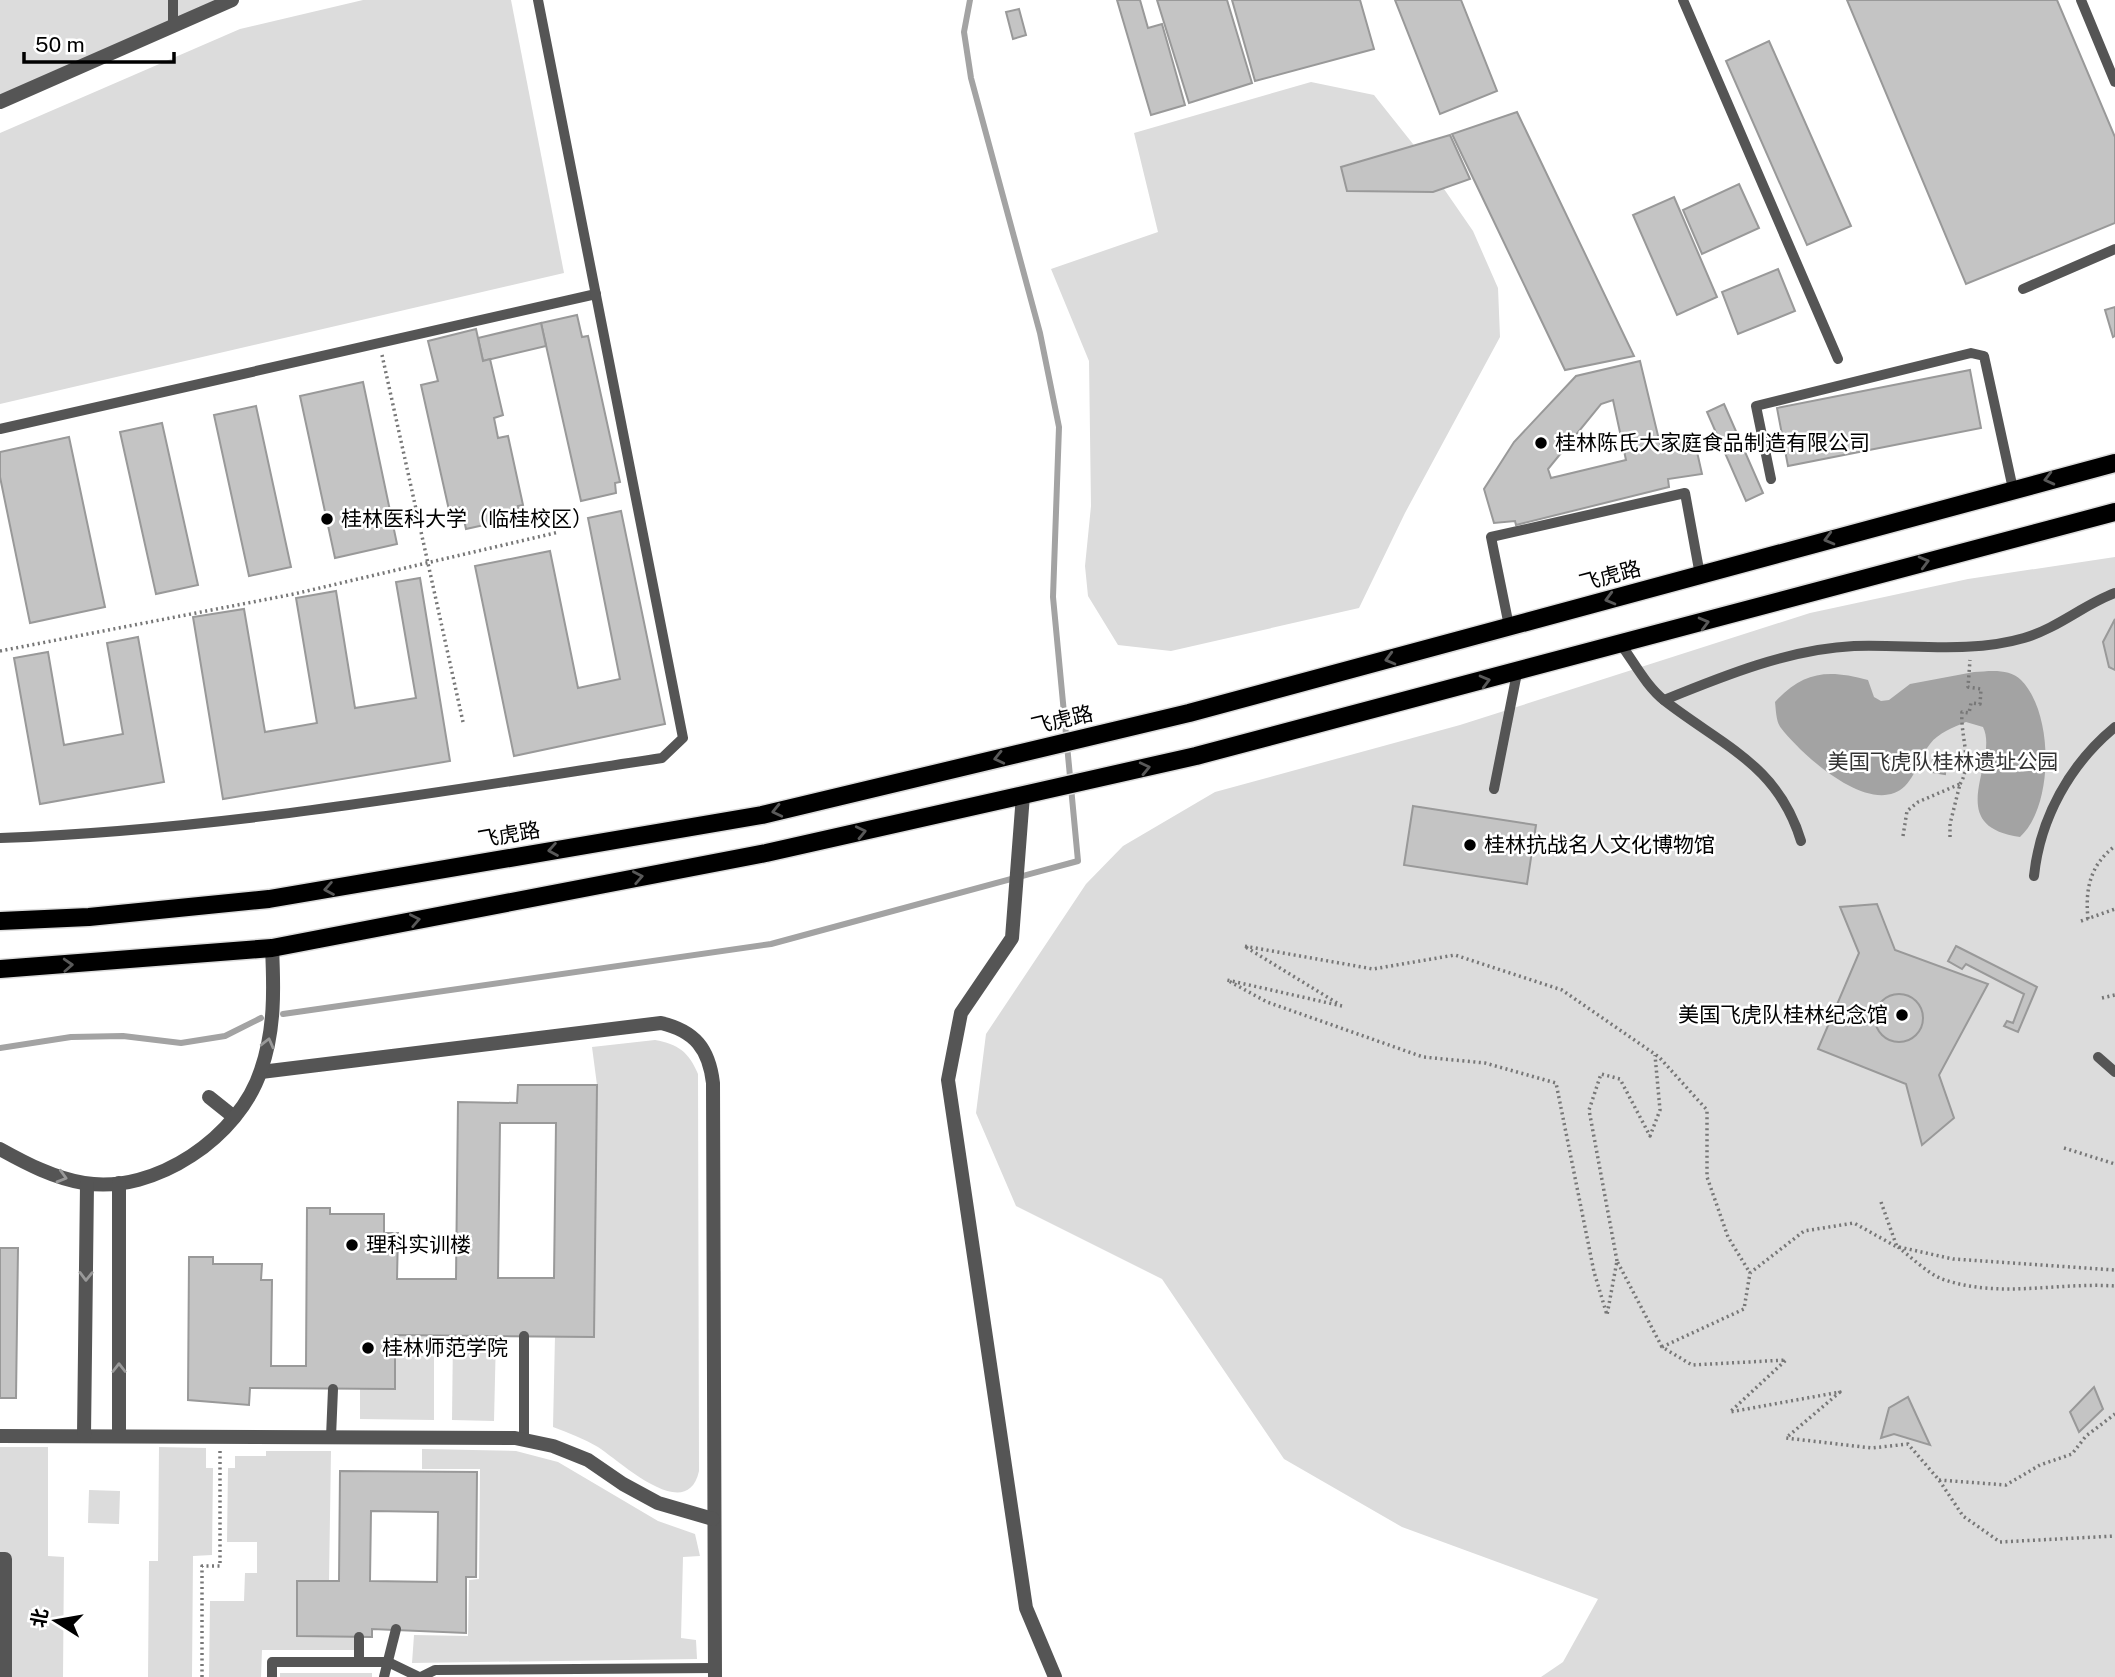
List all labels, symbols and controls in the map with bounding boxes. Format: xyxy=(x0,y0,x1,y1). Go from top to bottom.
scale bar xyxy=(24,21,175,65)
text: 50 m xyxy=(35,32,85,57)
place label: 桂林陈氏大家庭食品制造有限公司 xyxy=(1555,430,1870,455)
marker: 桂林陈氏大家庭食品制造有限公司 xyxy=(1533,435,1549,451)
one-way arrow xyxy=(2043,471,2055,485)
place label: 桂林医科大学（临桂校区） xyxy=(341,506,593,531)
marker: 桂林医科大学（临桂校区） xyxy=(319,511,335,527)
one-way arrow xyxy=(1823,531,1835,545)
street label: 飞虎路 xyxy=(1576,555,1644,596)
one-way arrow xyxy=(1918,556,1930,571)
one-way arrow xyxy=(1604,591,1616,606)
one-way arrow xyxy=(1698,617,1710,631)
one-way arrow xyxy=(1384,650,1396,665)
one-way arrow xyxy=(1479,675,1491,690)
street label: 飞虎路 xyxy=(1028,700,1095,739)
park label: 美国飞虎队桂林遗址公园 xyxy=(1828,749,2059,774)
one-way arrow xyxy=(993,750,1005,764)
one-way arrow xyxy=(1139,761,1151,776)
one-way arrow xyxy=(772,803,784,817)
street label: 飞虎路 xyxy=(476,817,542,852)
one-way arrow xyxy=(855,825,867,840)
place label: 桂林抗战名人文化博物馆 xyxy=(1484,832,1715,857)
marker: 桂林抗战名人文化博物馆 xyxy=(1462,837,1478,853)
one-way arrow xyxy=(548,842,559,857)
one-way arrow xyxy=(632,871,644,886)
one-way arrow xyxy=(323,881,335,896)
one-way arrow xyxy=(409,913,421,928)
one-way arrow xyxy=(63,957,74,972)
place label: 美国飞虎队桂林纪念馆 xyxy=(1678,1002,1888,1027)
marker: 美国飞虎队桂林纪念馆 xyxy=(1894,1007,1910,1023)
one-way arrow xyxy=(260,1037,274,1049)
one-way arrow xyxy=(56,1169,68,1184)
place label: 理科实训楼 xyxy=(366,1232,471,1257)
marker: 理科实训楼 xyxy=(344,1237,360,1253)
one-way arrow xyxy=(78,1272,94,1282)
place label: 桂林师范学院 xyxy=(382,1335,508,1360)
marker: 桂林师范学院 xyxy=(360,1340,376,1356)
one-way arrow xyxy=(111,1362,127,1373)
north arrow xyxy=(21,1586,91,1656)
text: 北 xyxy=(27,1606,52,1629)

